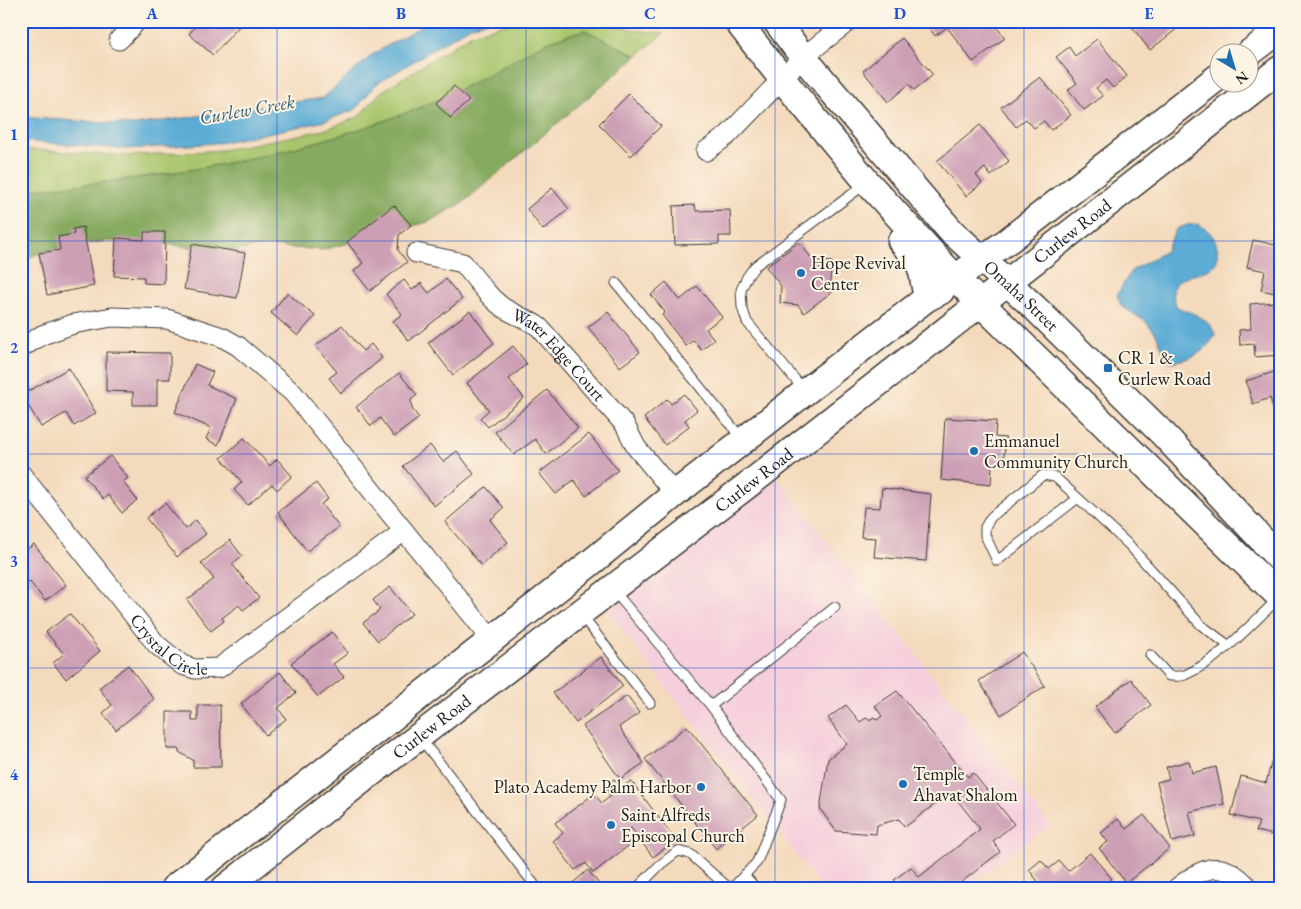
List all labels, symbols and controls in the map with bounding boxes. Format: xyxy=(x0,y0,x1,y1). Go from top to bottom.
text: A xyxy=(145,3,158,24)
text: B xyxy=(396,3,406,24)
text: C xyxy=(644,3,656,24)
text: D xyxy=(894,3,906,24)
text: E xyxy=(1144,3,1154,24)
north arrow xyxy=(1208,42,1258,92)
text: N xyxy=(1231,68,1252,89)
water label: Curlew Creek xyxy=(197,89,297,130)
text: 1 xyxy=(10,124,18,145)
street label: Curlew Road xyxy=(1028,193,1117,269)
place label: Hope Revival Center xyxy=(811,251,906,295)
street label: Omaha Street xyxy=(979,255,1064,336)
marker: Hope Revival Center xyxy=(795,267,807,279)
street label: Water Edge Court xyxy=(509,302,611,406)
text: 2 xyxy=(10,337,19,358)
place label: CR 1 & Curlew Road xyxy=(1118,346,1212,390)
marker: CR 1 & Curlew Road xyxy=(1102,362,1114,374)
place label: Emmanuel Community Church xyxy=(984,429,1128,473)
street label: Curlew Road xyxy=(710,441,798,517)
marker: Emmanuel Community Church xyxy=(968,445,980,457)
text: 3 xyxy=(10,551,18,572)
street label: Crystal Circle xyxy=(125,609,208,680)
street label: Curlew Road xyxy=(387,688,476,764)
place label: Temple Ahavat Shalom xyxy=(912,762,1018,806)
text: 4 xyxy=(10,764,19,785)
place label: Plato Academy Palm Harbor xyxy=(494,775,691,798)
marker: Temple Ahavat Shalom xyxy=(897,778,909,790)
marker: Plato Academy Palm Harbor xyxy=(695,781,707,793)
place label: Saint Alfreds Episcopal Church xyxy=(621,803,745,847)
marker: Saint Alfreds Episcopal Church xyxy=(605,819,617,831)

